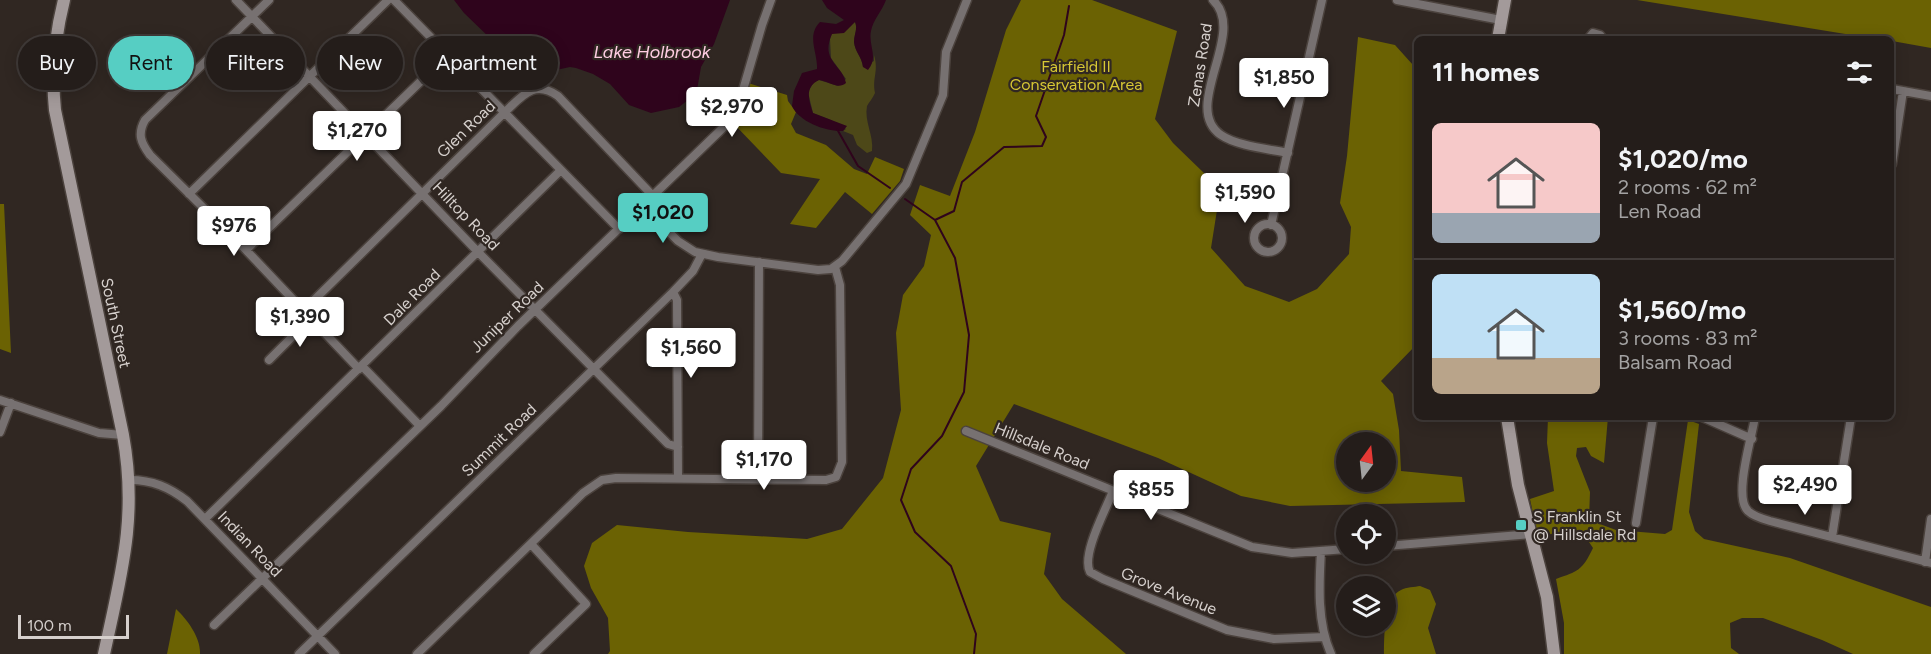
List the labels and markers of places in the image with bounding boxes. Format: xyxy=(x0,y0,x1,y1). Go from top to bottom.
pin: $1,850 xyxy=(1235,58,1333,109)
pin: $2,970 xyxy=(683,87,781,138)
pin: $1,270 xyxy=(308,111,406,162)
pin: $1,590 xyxy=(1196,173,1294,224)
pin: $1,020 xyxy=(614,193,712,244)
pin: $976 xyxy=(198,206,270,257)
pin: $1,390 xyxy=(251,297,349,348)
pin: $1,560 xyxy=(642,328,740,379)
pin: $1,170 xyxy=(715,440,813,491)
pin: $2,490 xyxy=(1756,465,1854,516)
pin: $855 xyxy=(1115,470,1187,521)
place label: S Franklin St @ Hillsdale Rd xyxy=(1533,507,1636,544)
marker: S Franklin St @ Hillsdale Rd xyxy=(1514,518,1528,532)

